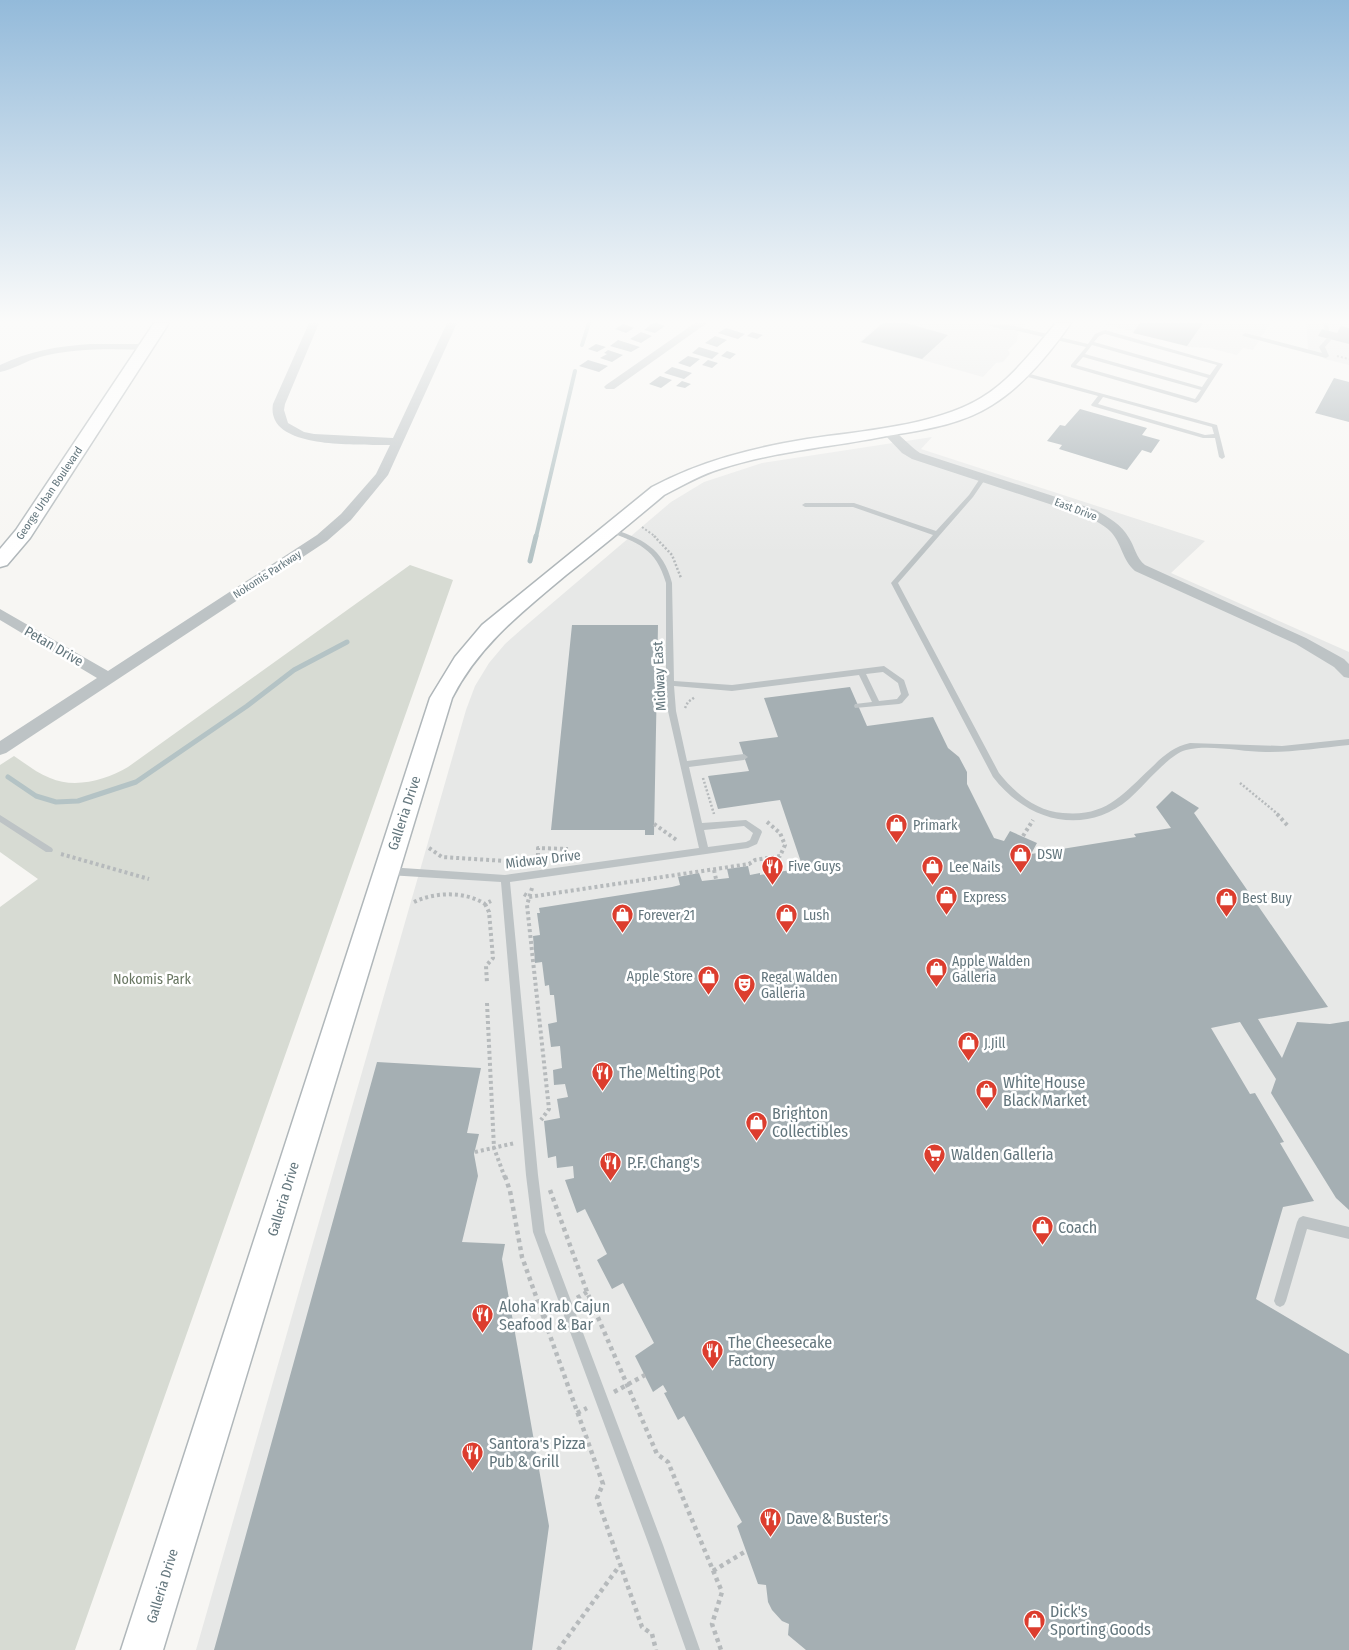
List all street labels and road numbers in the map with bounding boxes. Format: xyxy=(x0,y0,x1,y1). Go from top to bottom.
street label: George Urban Boulevard xyxy=(13,444,85,542)
street label: East Drive xyxy=(1053,495,1099,524)
street label: Nokomis Parkway xyxy=(231,548,304,601)
street label: Petan Drive xyxy=(21,623,86,670)
street label: Midway East xyxy=(649,640,670,711)
street label: Galleria Drive xyxy=(384,774,425,852)
street label: Midway Drive xyxy=(504,846,582,873)
street label: Galleria Drive xyxy=(264,1160,303,1239)
street label: Galleria Drive xyxy=(143,1547,182,1626)

